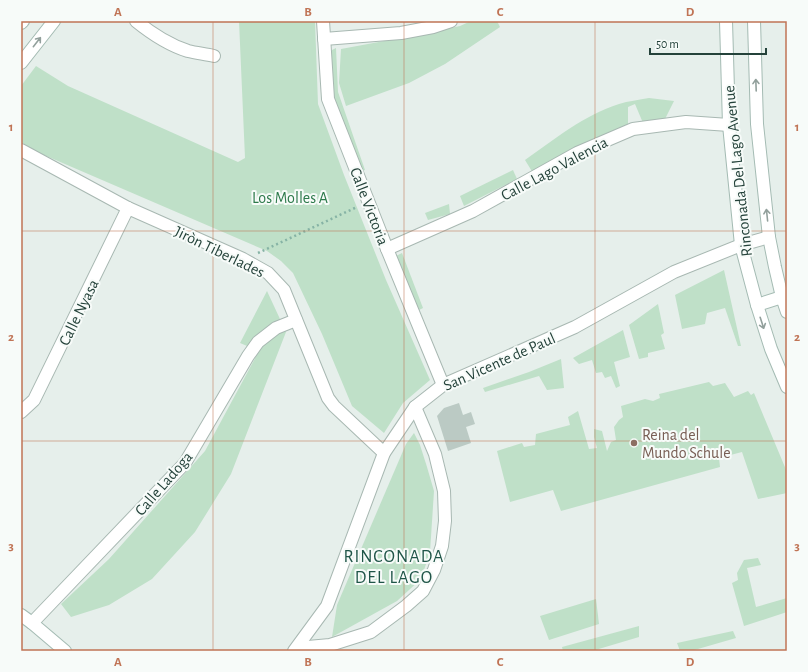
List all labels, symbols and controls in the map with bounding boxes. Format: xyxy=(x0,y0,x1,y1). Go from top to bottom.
text: A xyxy=(114,6,122,19)
text: B xyxy=(304,6,312,19)
text: C xyxy=(497,6,504,19)
text: D xyxy=(686,6,695,19)
scale bar xyxy=(650,30,766,56)
one-way arrow xyxy=(33,37,42,48)
text: 50 m xyxy=(656,38,679,50)
one-way arrow xyxy=(752,79,759,92)
street label: Rinconada Del Lago Avenue xyxy=(721,84,755,257)
text: 1 xyxy=(9,121,13,134)
text: 1 xyxy=(795,121,799,134)
street label: Calle Lago Valencia xyxy=(498,134,611,204)
street label: Calle Victoria xyxy=(347,165,391,247)
park label: Los Molles A xyxy=(252,190,328,206)
one-way arrow xyxy=(763,209,771,222)
street label: Jiròn Tiberlades xyxy=(172,223,267,281)
street label: Calle Nyasa xyxy=(56,277,103,348)
one-way arrow xyxy=(759,316,766,329)
street label: San Vicente de Paul xyxy=(441,330,558,394)
text: 2 xyxy=(8,331,14,344)
text: 2 xyxy=(794,331,800,344)
place label: Reina del Mundo Schule xyxy=(642,427,731,461)
marker: Reina del Mundo Schule xyxy=(629,438,639,448)
street label: Calle Ladoga xyxy=(132,449,196,519)
text: 3 xyxy=(8,540,14,553)
text: 3 xyxy=(794,540,800,553)
district label: RINCONADA DEL LAGO xyxy=(343,548,445,587)
text: A xyxy=(114,656,122,669)
text: B xyxy=(304,656,312,669)
text: C xyxy=(497,656,504,669)
text: D xyxy=(686,656,695,669)

